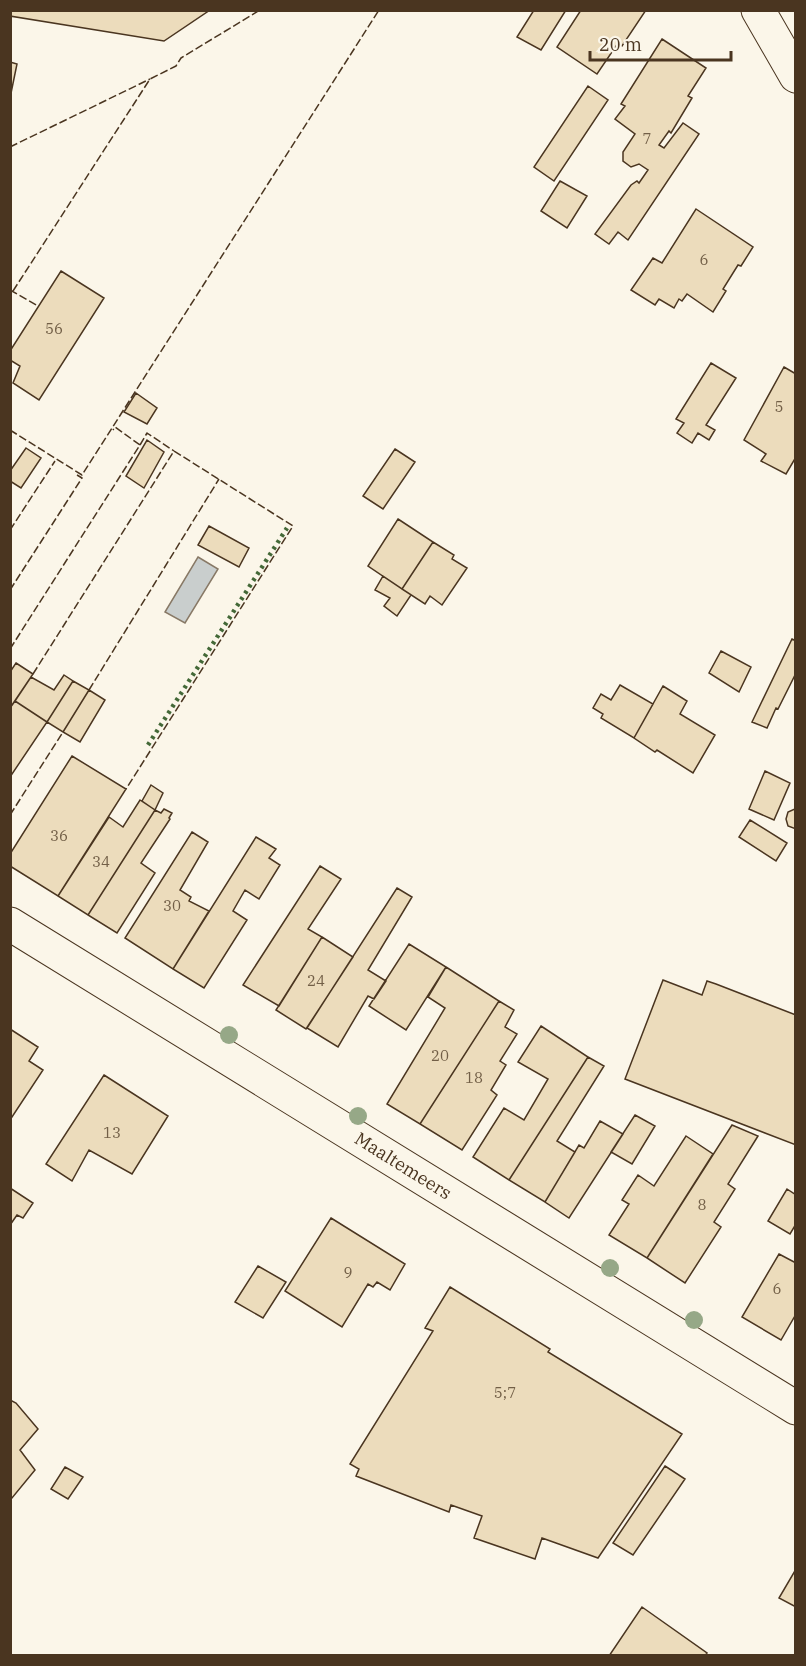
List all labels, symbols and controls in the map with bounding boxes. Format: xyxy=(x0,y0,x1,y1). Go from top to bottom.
scale bar xyxy=(590,24,731,62)
text: 20 m xyxy=(599,33,642,56)
house number: 7 xyxy=(642,129,652,148)
house number: 6 xyxy=(699,250,709,269)
house number: 56 xyxy=(45,319,63,338)
house number: 5 xyxy=(774,397,784,416)
house number: 36 xyxy=(50,826,68,845)
house number: 34 xyxy=(92,852,110,871)
house number: 30 xyxy=(163,896,181,915)
house number: 24 xyxy=(307,971,325,990)
house number: 20 xyxy=(431,1046,449,1065)
house number: 18 xyxy=(465,1068,483,1087)
house number: 13 xyxy=(103,1123,121,1142)
street label: Maaltemeers xyxy=(351,1127,456,1204)
house number: 8 xyxy=(697,1195,707,1214)
house number: 9 xyxy=(343,1263,353,1282)
house number: 6 xyxy=(772,1279,782,1298)
house number: 5;7 xyxy=(494,1383,516,1402)

